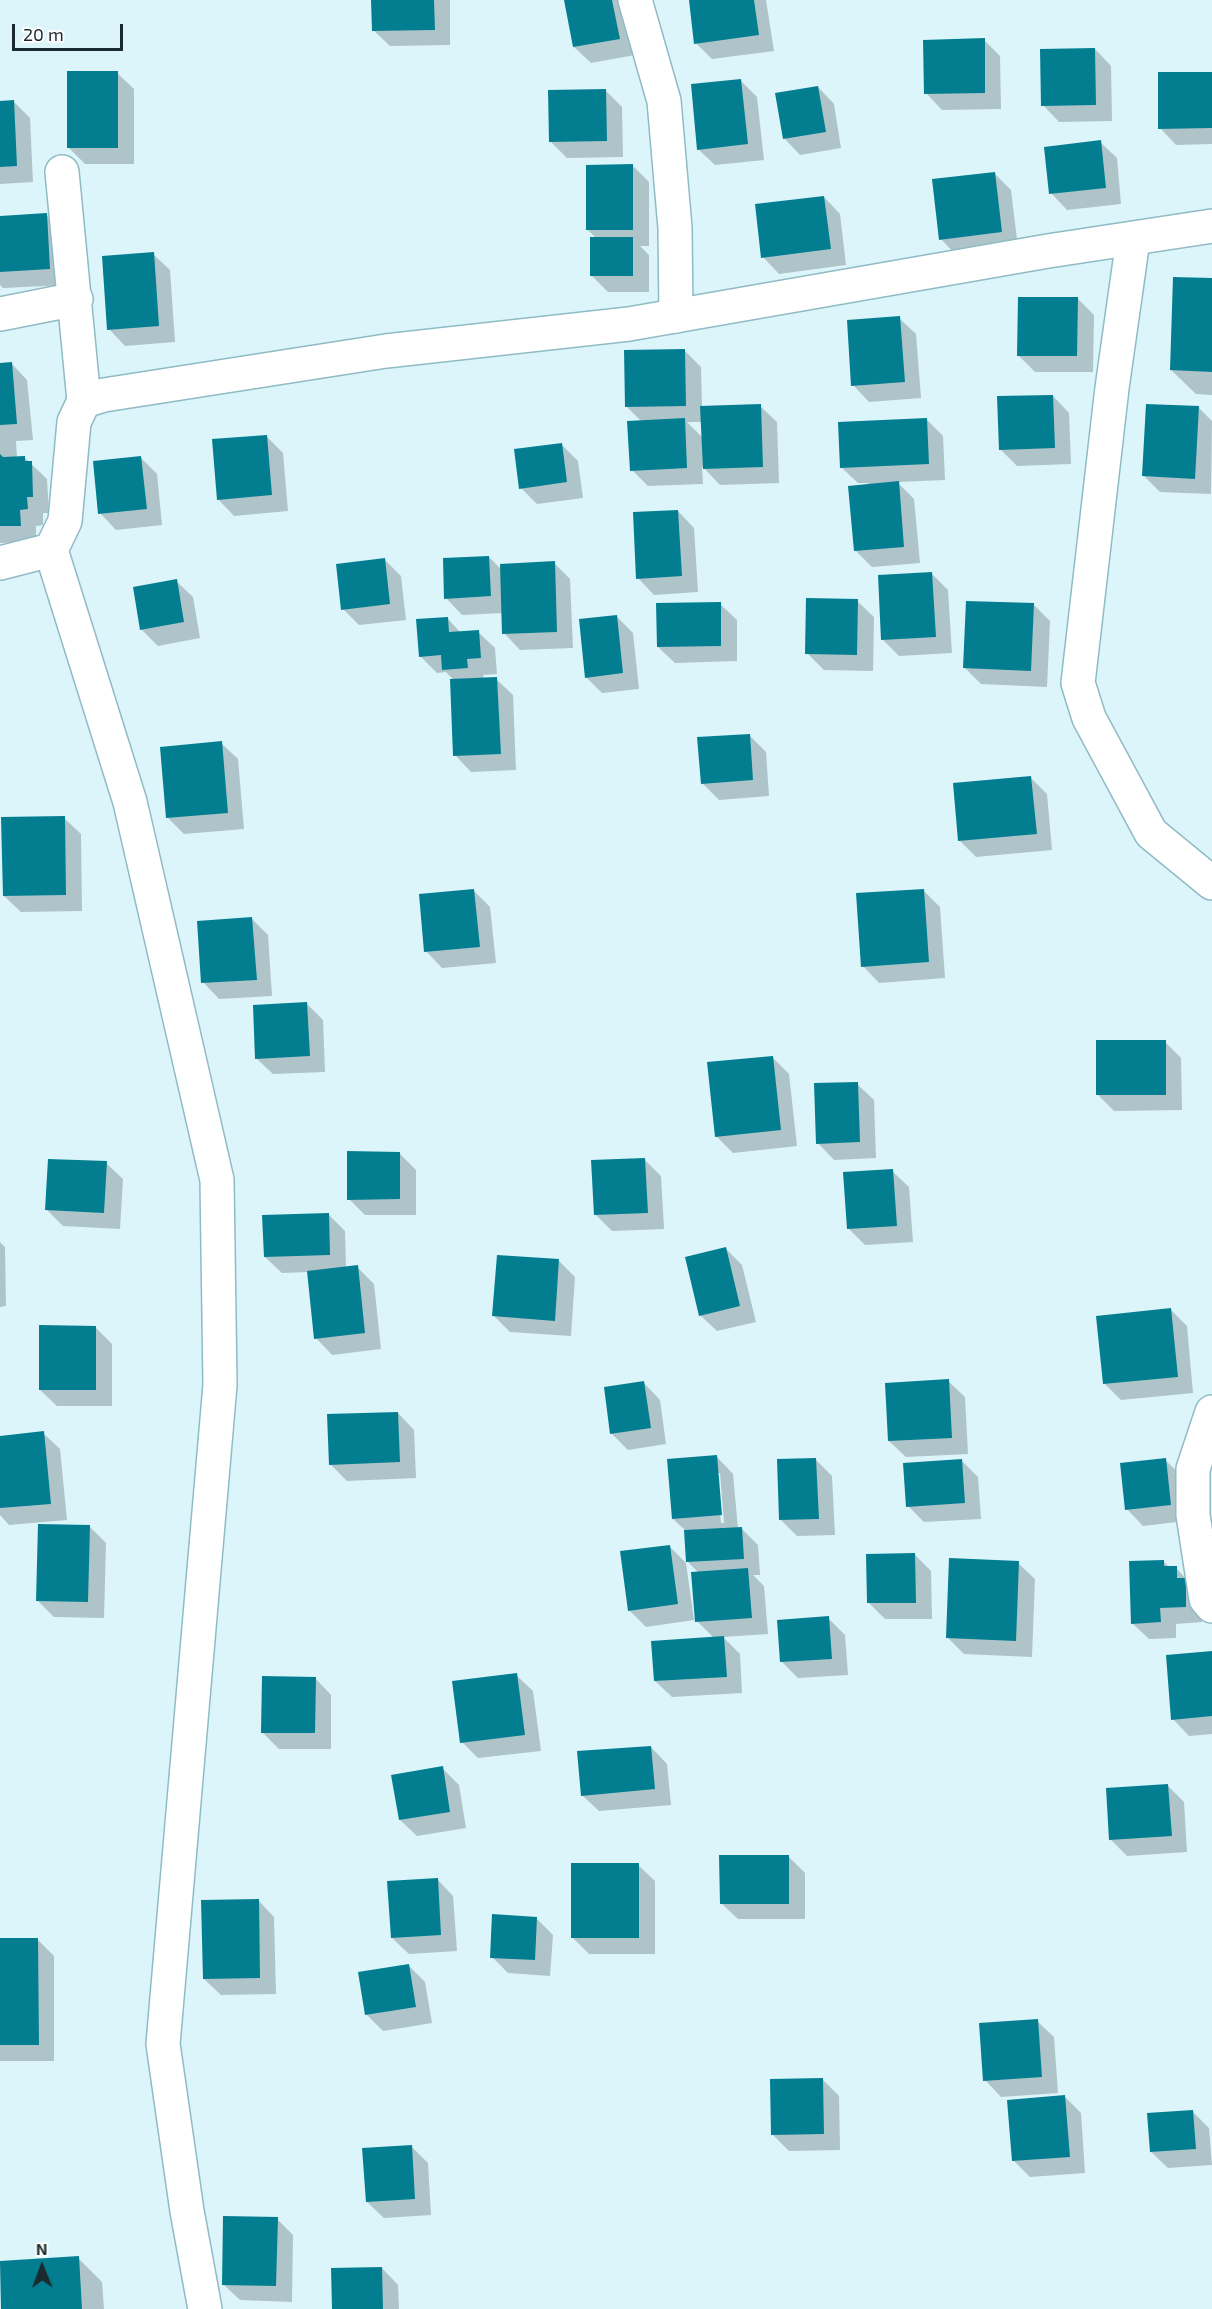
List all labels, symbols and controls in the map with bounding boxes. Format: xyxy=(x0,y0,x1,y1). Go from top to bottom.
scale bar xyxy=(15,12,126,50)
text: 20 m xyxy=(23,23,64,45)
north arrow xyxy=(12,2237,72,2297)
text: N xyxy=(36,2239,48,2258)

